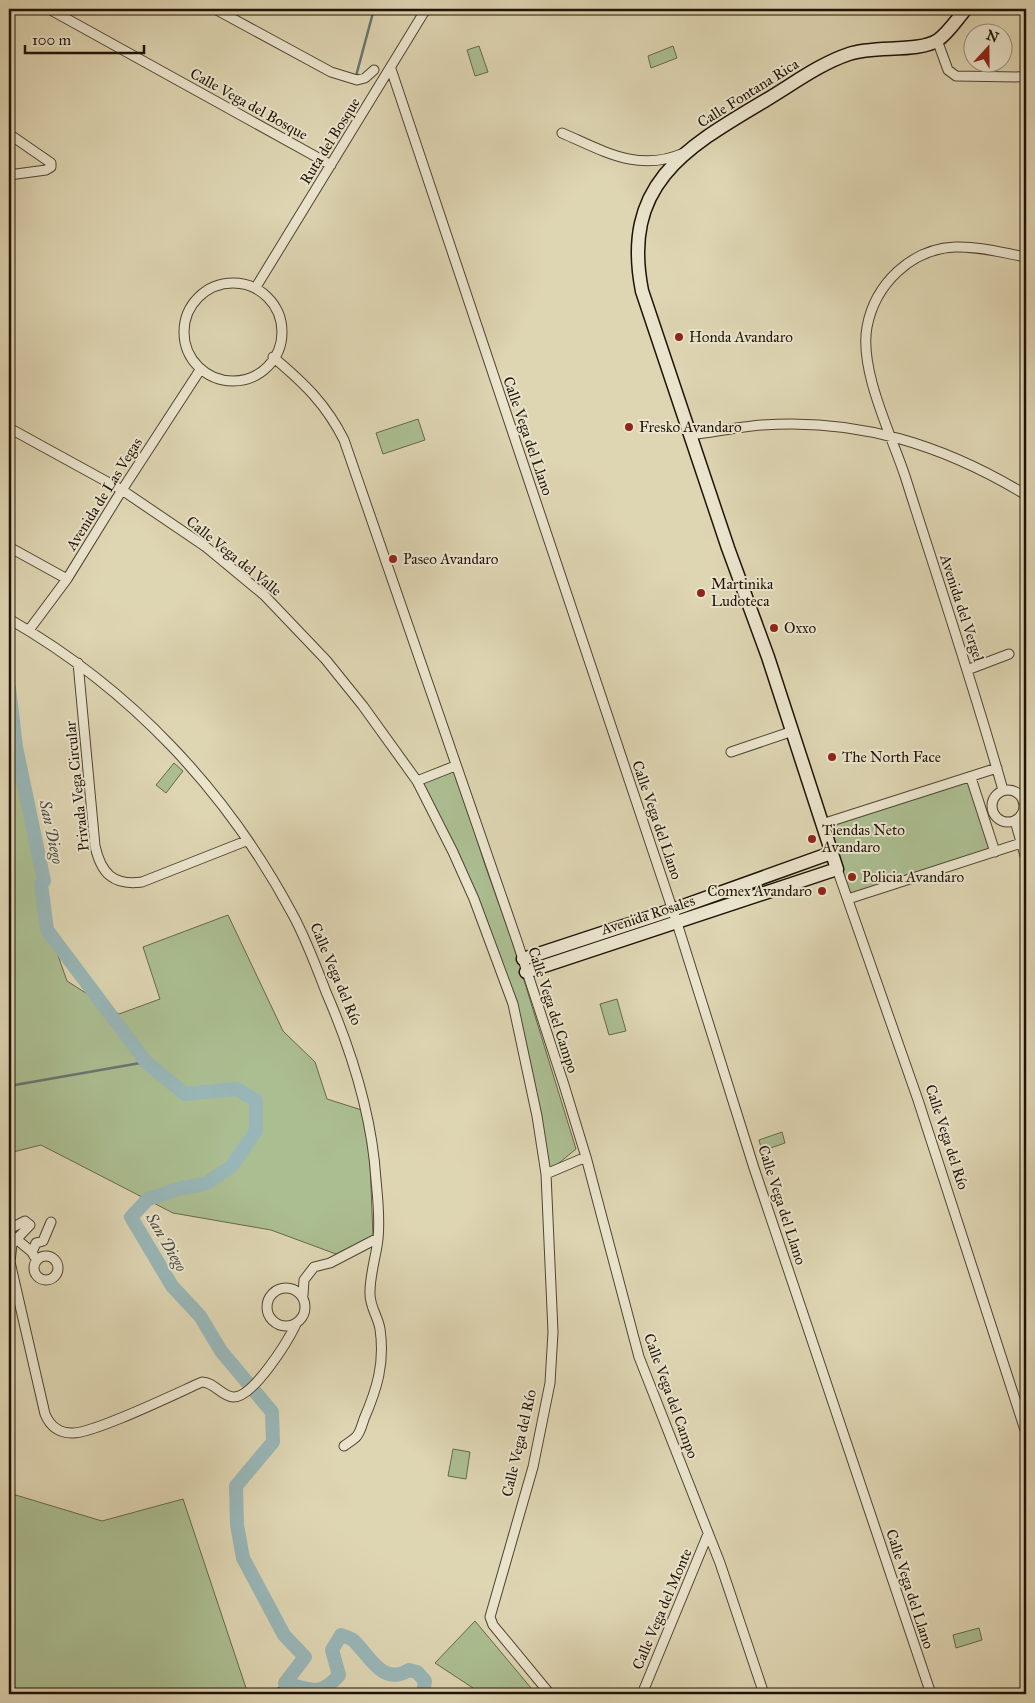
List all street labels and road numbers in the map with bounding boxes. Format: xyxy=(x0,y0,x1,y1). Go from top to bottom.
street label: Calle Fontana Rica xyxy=(694,54,802,131)
street label: Calle Vega del Bosque xyxy=(187,64,311,145)
street label: Ruta del Bosque xyxy=(296,94,365,188)
street label: Calle Vega del Llano xyxy=(499,374,557,498)
street label: Avenida de Las Vegas xyxy=(62,434,146,555)
street label: Calle Vega del Valle xyxy=(183,512,285,600)
street label: Avenida del Vergel xyxy=(936,551,988,665)
street label: Privada Vega Circular xyxy=(61,720,93,852)
street label: Calle Vega del Llano xyxy=(628,758,686,882)
street label: Avenida Rosales xyxy=(598,891,697,939)
street label: Calle Vega del Río xyxy=(306,920,366,1028)
street label: Calle Vega del Campo xyxy=(524,945,582,1076)
street label: Calle Vega del Río xyxy=(922,1082,973,1192)
street label: Calle Vega del Llano xyxy=(754,1143,810,1267)
street label: Calle Vega del Campo xyxy=(640,1331,702,1461)
street label: Calle Vega del Río xyxy=(498,1387,540,1498)
street label: Calle Vega del Llano xyxy=(882,1527,938,1651)
street label: Calle Vega del Monte xyxy=(628,1546,696,1672)

